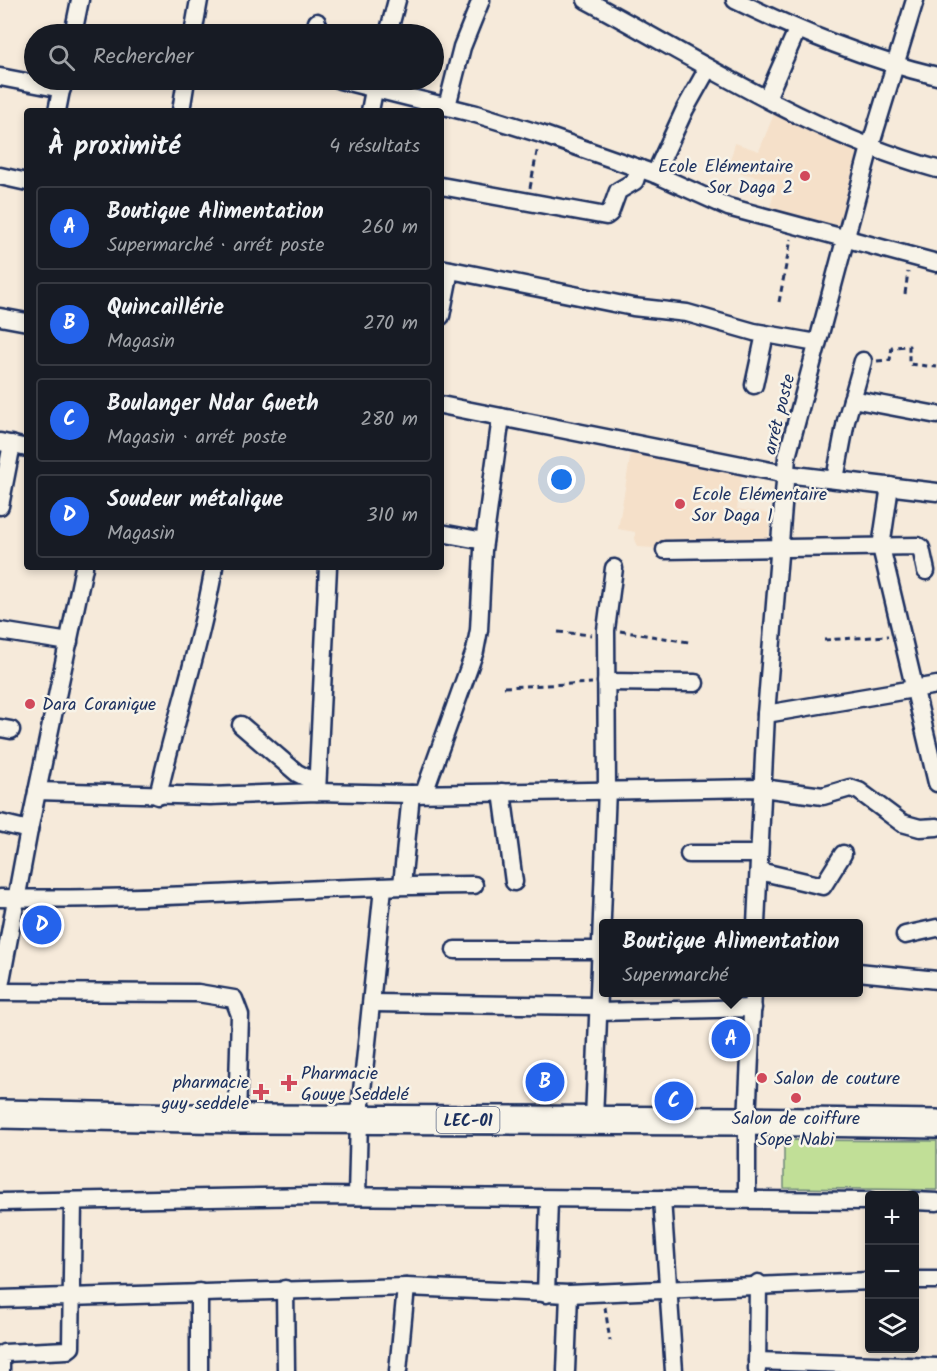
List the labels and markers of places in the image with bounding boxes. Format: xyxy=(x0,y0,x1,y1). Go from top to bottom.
place label: Ecole Elémentaire Sor Daga 2 xyxy=(658,153,793,203)
marker: Ecole Elémentaire Sor Daga 2 xyxy=(798,169,812,183)
place label: Ecole Elémentaire Sor Daga 1 xyxy=(692,481,827,531)
marker: Ecole Elémentaire Sor Daga 1 xyxy=(673,497,687,511)
place label: Dara Coranique xyxy=(42,691,156,720)
marker: Dara Coranique xyxy=(23,697,37,711)
pin: D xyxy=(22,902,62,948)
pin: A xyxy=(712,1016,750,1062)
place label: Pharmacie Gouye Seddelé xyxy=(301,1060,410,1110)
pin: B xyxy=(526,1060,564,1104)
place label: Salon de couture xyxy=(774,1065,900,1094)
place label: pharmacie guy seddele xyxy=(161,1069,249,1119)
marker: Salon de couture xyxy=(755,1071,769,1085)
marker: Pharmacie Gouye Seddelé xyxy=(282,1076,296,1090)
pin: C xyxy=(654,1078,694,1124)
marker: pharmacie guy seddele xyxy=(254,1085,268,1099)
marker: Salon de coiffure Sope Nabi xyxy=(789,1091,803,1105)
place label: Salon de coiffure Sope Nabi xyxy=(732,1105,860,1155)

